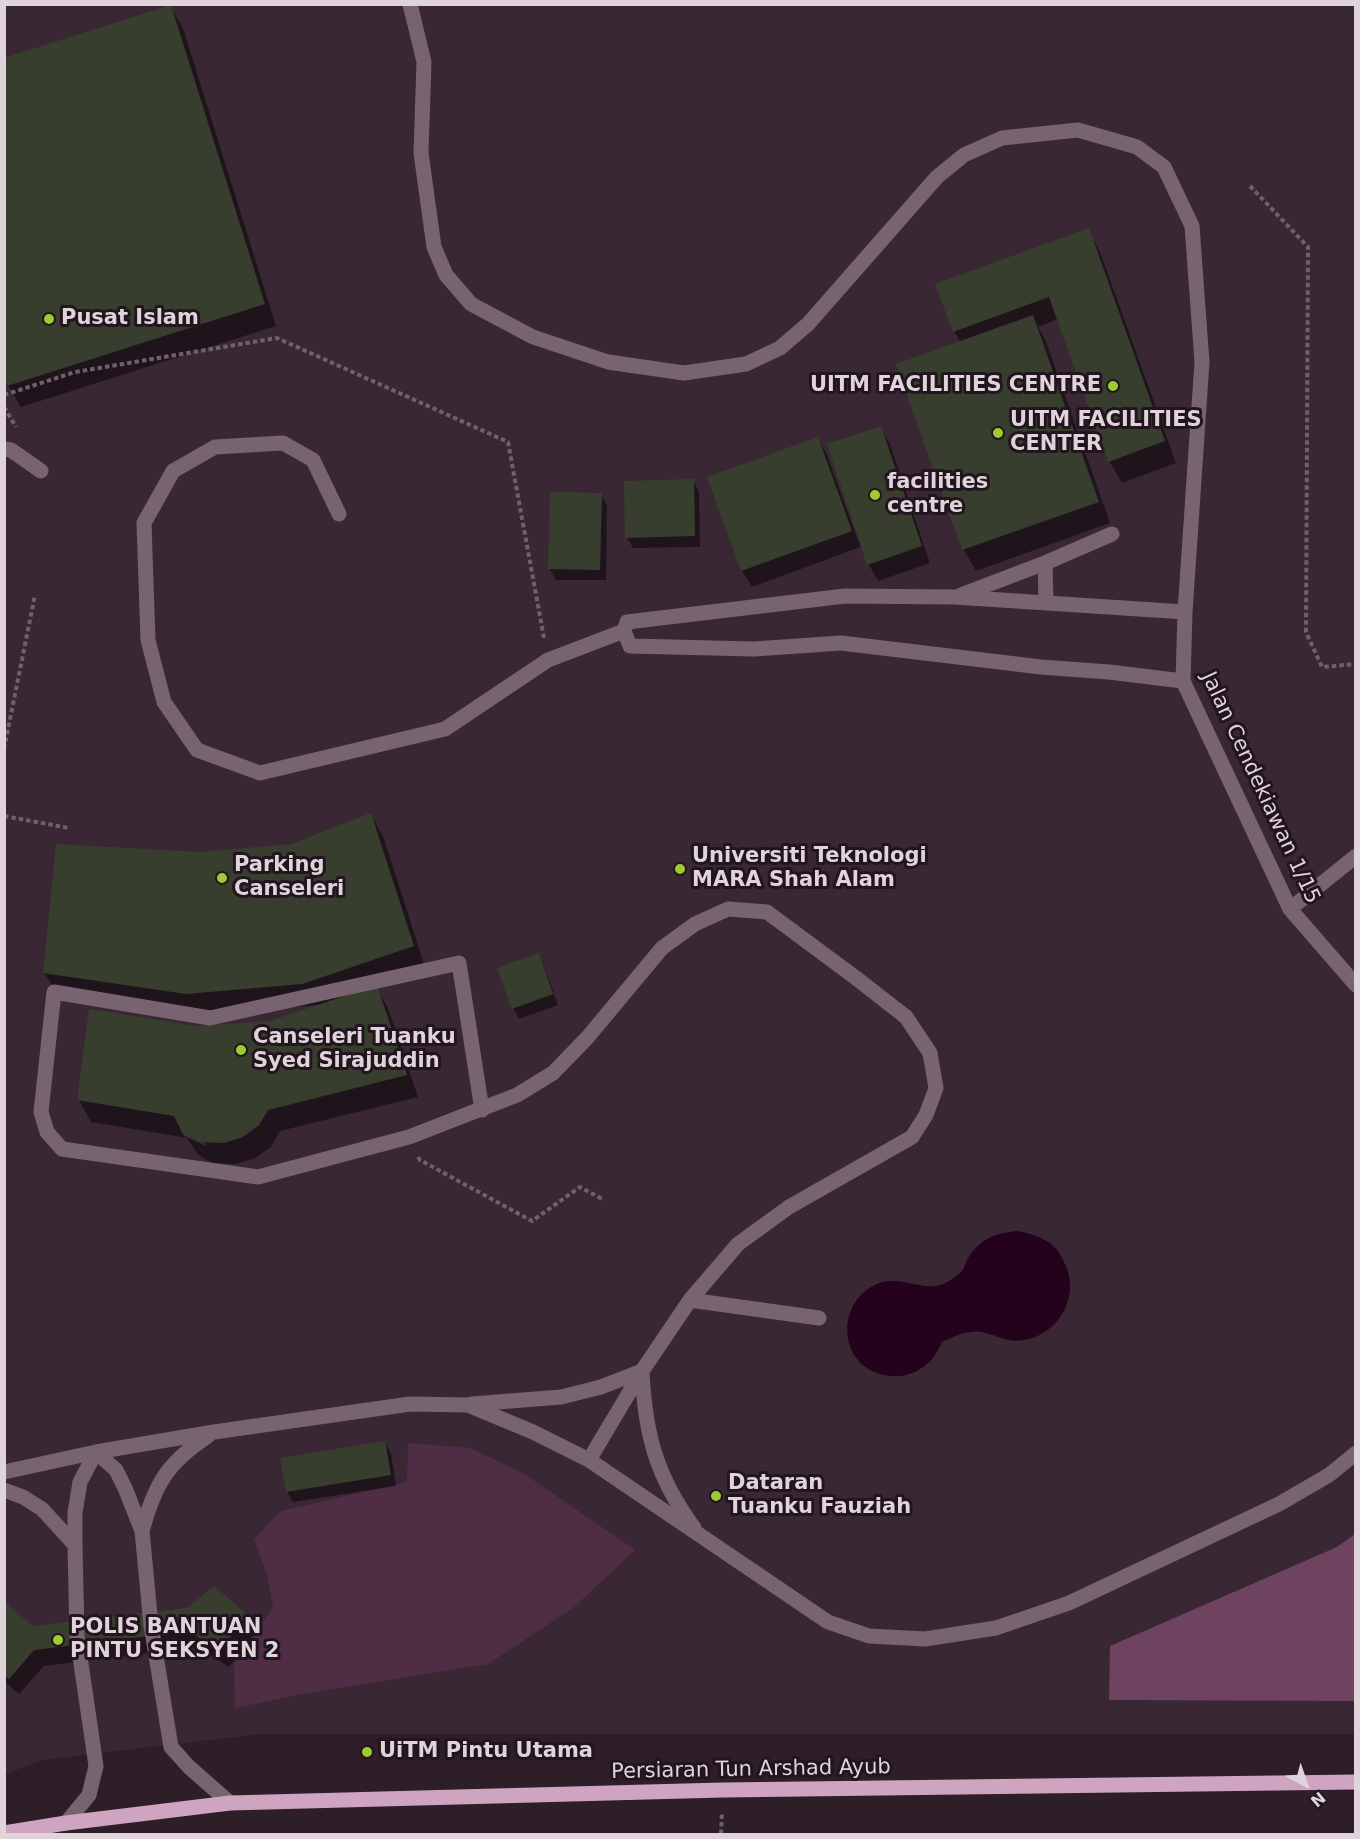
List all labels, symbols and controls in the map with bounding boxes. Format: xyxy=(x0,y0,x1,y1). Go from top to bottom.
place label: Pusat Islam xyxy=(61,306,199,332)
marker: Pusat Islam xyxy=(42,312,56,326)
place label: UITM FACILITIES CENTRE xyxy=(810,373,1101,399)
marker: UITM FACILITIES CENTRE xyxy=(1106,379,1120,393)
place label: UITM FACILITIES CENTER xyxy=(1010,408,1202,458)
marker: UITM FACILITIES CENTER xyxy=(991,426,1005,440)
place label: facilities centre xyxy=(887,470,988,520)
marker: facilities centre xyxy=(868,488,882,502)
street label: Jalan Cendekiawan 1/15 xyxy=(1195,668,1325,908)
place label: Universiti Teknologi MARA Shah Alam xyxy=(692,844,927,894)
place label: Parking Canseleri xyxy=(234,853,344,903)
marker: Universiti Teknologi MARA Shah Alam xyxy=(673,862,687,876)
marker: Parking Canseleri xyxy=(215,871,229,885)
place label: Canseleri Tuanku Syed Sirajuddin xyxy=(253,1025,456,1075)
marker: Canseleri Tuanku Syed Sirajuddin xyxy=(234,1043,248,1057)
place label: Dataran Tuanku Fauziah xyxy=(728,1471,911,1521)
marker: Dataran Tuanku Fauziah xyxy=(709,1489,723,1503)
place label: POLIS BANTUAN PINTU SEKSYEN 2 xyxy=(70,1615,279,1665)
marker: POLIS BANTUAN PINTU SEKSYEN 2 xyxy=(51,1633,65,1647)
place label: UiTM Pintu Utama xyxy=(379,1739,593,1765)
marker: UiTM Pintu Utama xyxy=(360,1745,374,1759)
street label: Persiaran Tun Arshad Ayub xyxy=(611,1755,891,1785)
north arrow xyxy=(1276,1755,1336,1815)
text: N xyxy=(1307,1788,1329,1811)

